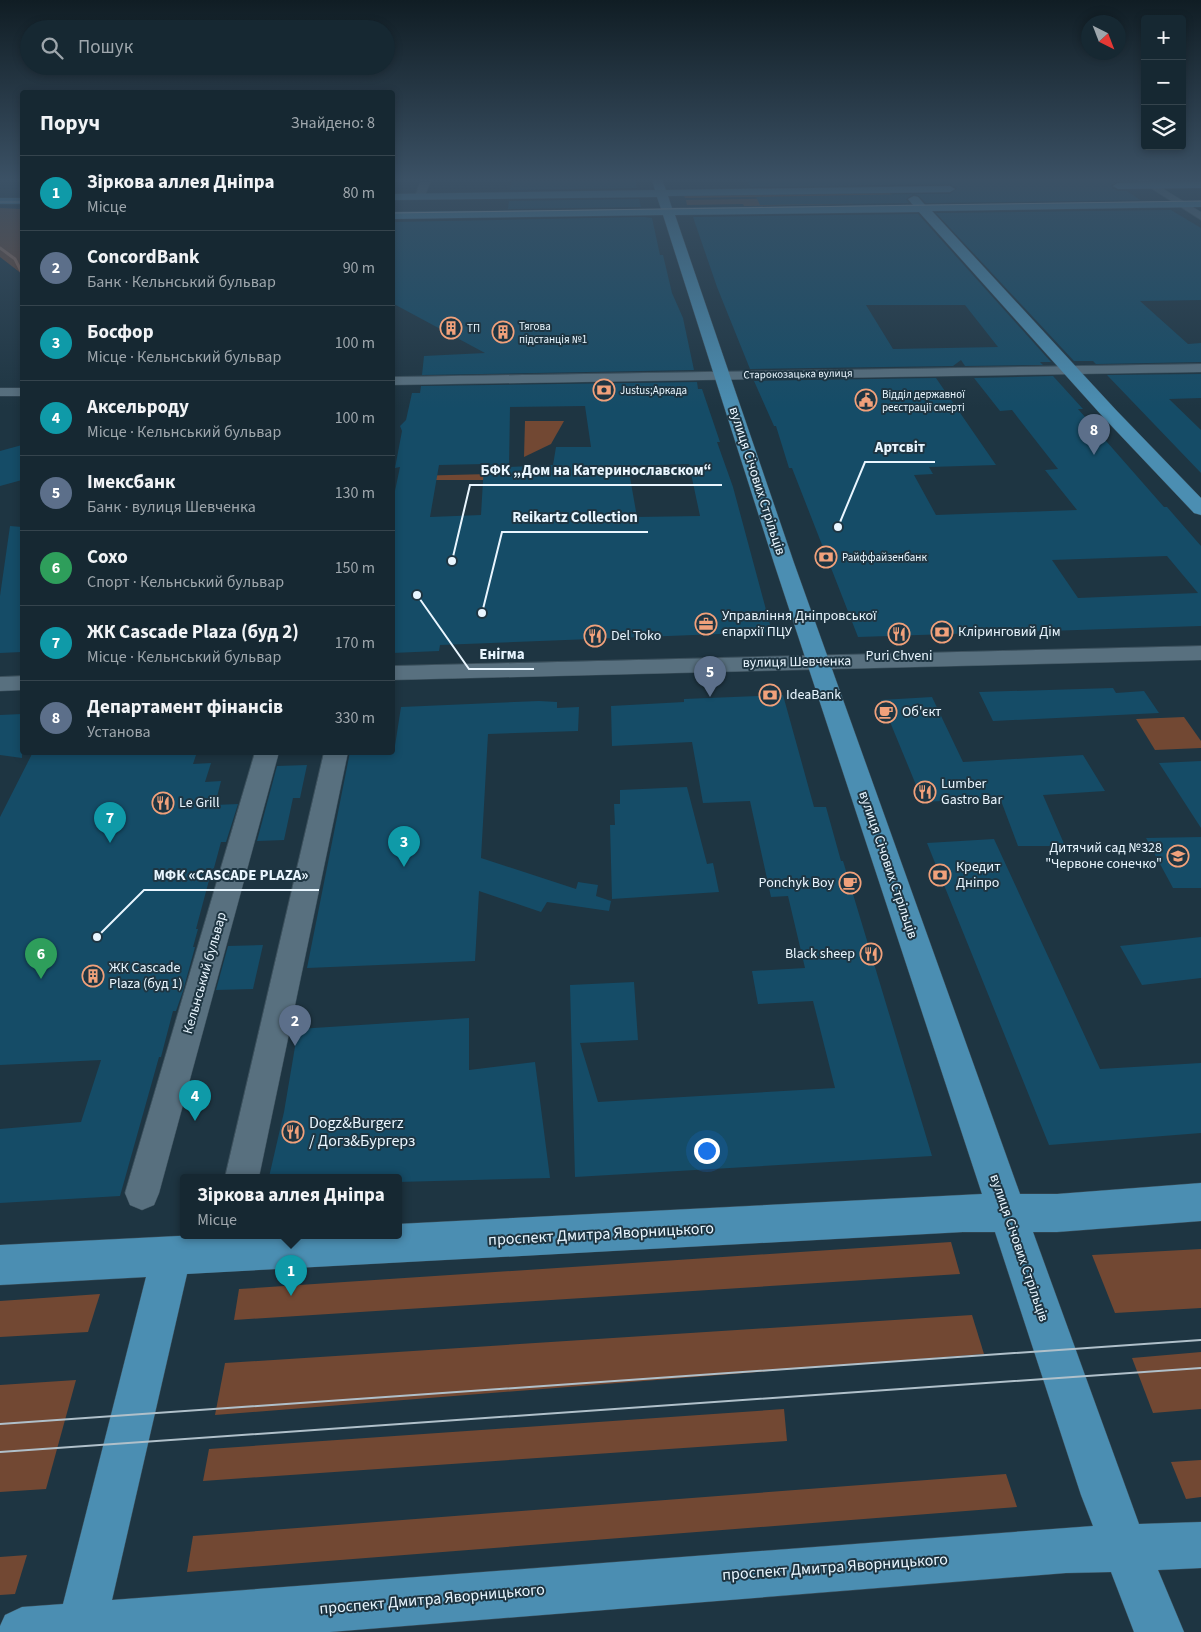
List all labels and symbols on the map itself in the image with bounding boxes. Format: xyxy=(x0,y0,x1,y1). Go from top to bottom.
north arrow xyxy=(1081,15,1126,60)
building icon: ТП xyxy=(439,316,463,340)
place label: Тягова підстанція №1 xyxy=(519,319,587,347)
building icon: Тягова підстанція №1 xyxy=(491,320,515,344)
place label: ТП xyxy=(467,321,480,336)
street label: Старокозацька вулиця xyxy=(743,366,853,382)
bank icon: Justus;Аркада xyxy=(592,378,616,402)
place label: Justus;Аркада xyxy=(620,383,687,398)
place label: Відділ державної реєстрації смерті xyxy=(882,387,965,415)
public building icon: Відділ державної реєстрації смерті xyxy=(854,388,878,412)
street label: вулиця Січових Стрільців xyxy=(724,404,790,558)
pin: 8 xyxy=(1078,414,1110,455)
callout: Артсвіт xyxy=(865,432,935,462)
text: Артсвіт xyxy=(874,437,925,458)
callout: БФК „Дом на Катеринославском“ xyxy=(470,455,722,485)
text: БФК „Дом на Катеринославском“ xyxy=(480,460,712,481)
callout: Reikartz Collection xyxy=(502,502,648,532)
text: Reikartz Collection xyxy=(512,507,638,528)
bank icon: Райффайзенбанк xyxy=(814,545,838,569)
place label: Райффайзенбанк xyxy=(842,550,928,565)
place label: Управління Дніпровської єпархії ПЦУ xyxy=(722,606,877,642)
office icon: Управління Дніпровської єпархії ПЦУ xyxy=(694,612,718,636)
bank icon: Кліринговий Дім xyxy=(930,620,954,644)
restaurant icon: Puri Chveni xyxy=(887,622,911,646)
place label: Кліринговий Дім xyxy=(958,622,1061,642)
restaurant icon: Del Toko xyxy=(583,624,607,648)
place label: Del Toko xyxy=(611,626,661,646)
callout: Енігма xyxy=(469,639,534,669)
text: Енігма xyxy=(479,644,525,665)
place label: Puri Chveni xyxy=(866,646,932,666)
street label: вулиця Шевченка xyxy=(742,651,852,673)
pin: 5 xyxy=(694,656,726,697)
bank icon: IdeaBank xyxy=(758,683,782,707)
place label: IdeaBank xyxy=(786,685,841,705)
cafe icon: Об'єкт xyxy=(874,700,898,724)
place label: Об'єкт xyxy=(902,702,942,722)
place label: Lumber Gastro Bar xyxy=(941,774,1002,810)
restaurant icon: Lumber Gastro Bar xyxy=(913,780,937,804)
street label: вулиця Січових Стрільців xyxy=(853,789,923,941)
restaurant icon: Le Grill xyxy=(151,791,175,815)
place label: Le Grill xyxy=(179,793,220,813)
pin: 7 xyxy=(94,802,126,843)
pin: 3 xyxy=(388,826,420,867)
place label: Дитячий сад №328 "Червоне сонечко" xyxy=(1045,838,1162,874)
school or university icon: Дитячий сад №328 "Червоне сонечко" xyxy=(1166,844,1190,868)
place label: Кредит Дніпро xyxy=(956,857,1001,893)
callout: МФК «CASCADE PLAZA» xyxy=(144,860,319,890)
bank icon: Кредит Дніпро xyxy=(928,863,952,887)
text: МФК «CASCADE PLAZA» xyxy=(153,865,309,886)
cafe icon: Ponchyk Boy xyxy=(838,871,862,895)
place label: Ponchyk Boy xyxy=(759,873,834,893)
street label: Кельнський бульвар xyxy=(178,909,232,1036)
pin: 6 xyxy=(25,938,57,979)
restaurant icon: Black sheep xyxy=(859,942,883,966)
place label: Black sheep xyxy=(785,944,855,964)
place label: ЖК Cascade Plaza (буд 1) xyxy=(109,958,183,994)
building icon: ЖК Cascade Plaza (буд 1) xyxy=(81,964,105,988)
pin: 2 xyxy=(279,1005,311,1046)
pin: 4 xyxy=(179,1080,211,1121)
place label: Dogz&Burgerz / Догз&Бургерз xyxy=(309,1112,415,1152)
restaurant icon: Dogz&Burgerz / Догз&Бургерз xyxy=(281,1120,305,1144)
your location xyxy=(694,1138,720,1164)
street label: вулиця Січових Стрільців xyxy=(984,1172,1054,1324)
street label: проспект Дмитра Яворницького xyxy=(488,1217,714,1251)
pin: 1 xyxy=(275,1255,307,1296)
street label: проспект Дмитра Яворницького xyxy=(721,1548,949,1586)
street label: проспект Дмитра Яворницького xyxy=(318,1578,546,1620)

